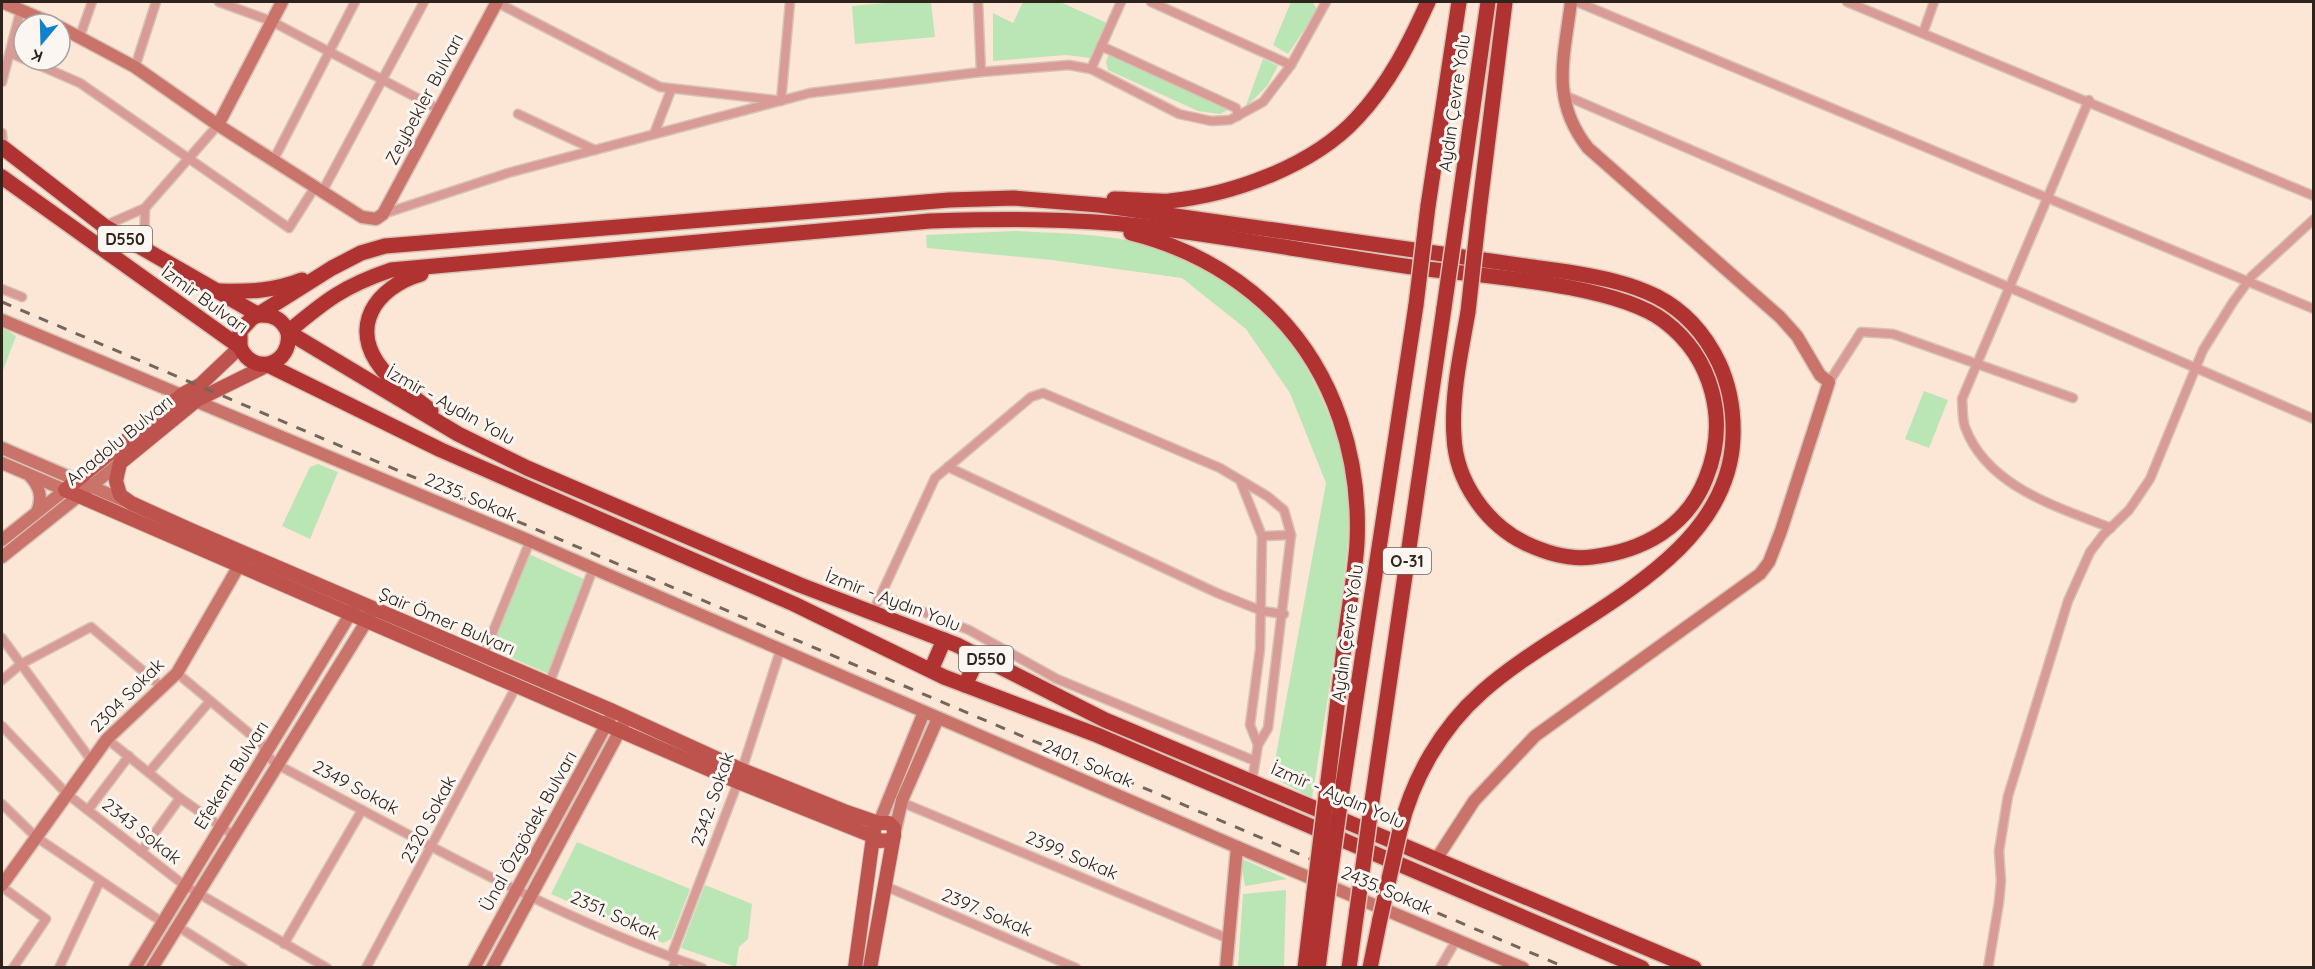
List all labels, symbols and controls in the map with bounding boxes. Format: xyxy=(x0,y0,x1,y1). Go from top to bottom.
north arrow xyxy=(12,12,72,72)
street label: Zeybekler Bulvarı xyxy=(380,29,468,169)
street label: Aydın Çevre Yolu xyxy=(1433,33,1475,173)
text: K xyxy=(29,45,45,67)
road number: D550 xyxy=(98,226,152,252)
street label: İzmir Bulvarı xyxy=(157,260,253,338)
street label: İzmir - Aydın Yolu xyxy=(383,360,519,450)
street label: Anadolu Bulvarı xyxy=(61,390,177,490)
street label: 2235. Sokak xyxy=(421,467,521,527)
road number: O-31 xyxy=(1383,548,1431,574)
street label: Aydın Çevre Yolu xyxy=(1326,563,1368,703)
street label: İzmir - Aydın Yolu xyxy=(822,564,964,636)
street label: Şair Ömer Bulvarı xyxy=(375,582,519,660)
road number: D550 xyxy=(959,646,1013,672)
street label: 2304 Sokak xyxy=(85,653,169,737)
street label: Efekent Bulvarı xyxy=(188,716,274,834)
street label: 2401. Sokak xyxy=(1039,734,1137,792)
street label: Ünal Özgödek Bulvarı xyxy=(474,747,582,915)
street label: 2342. Sokak xyxy=(685,749,739,849)
street label: 2349 Sokak xyxy=(309,755,403,819)
street label: İzmir - Aydın Yolu xyxy=(1268,756,1408,834)
street label: 2320 Sokak xyxy=(395,771,461,867)
street label: 2343 Sokak xyxy=(98,793,186,869)
street label: 2399. Sokak xyxy=(1022,825,1122,885)
street label: 2435. Sokak xyxy=(1338,860,1436,920)
street label: 2397. Sokak xyxy=(938,883,1036,941)
street label: 2351. Sokak xyxy=(567,885,663,945)

